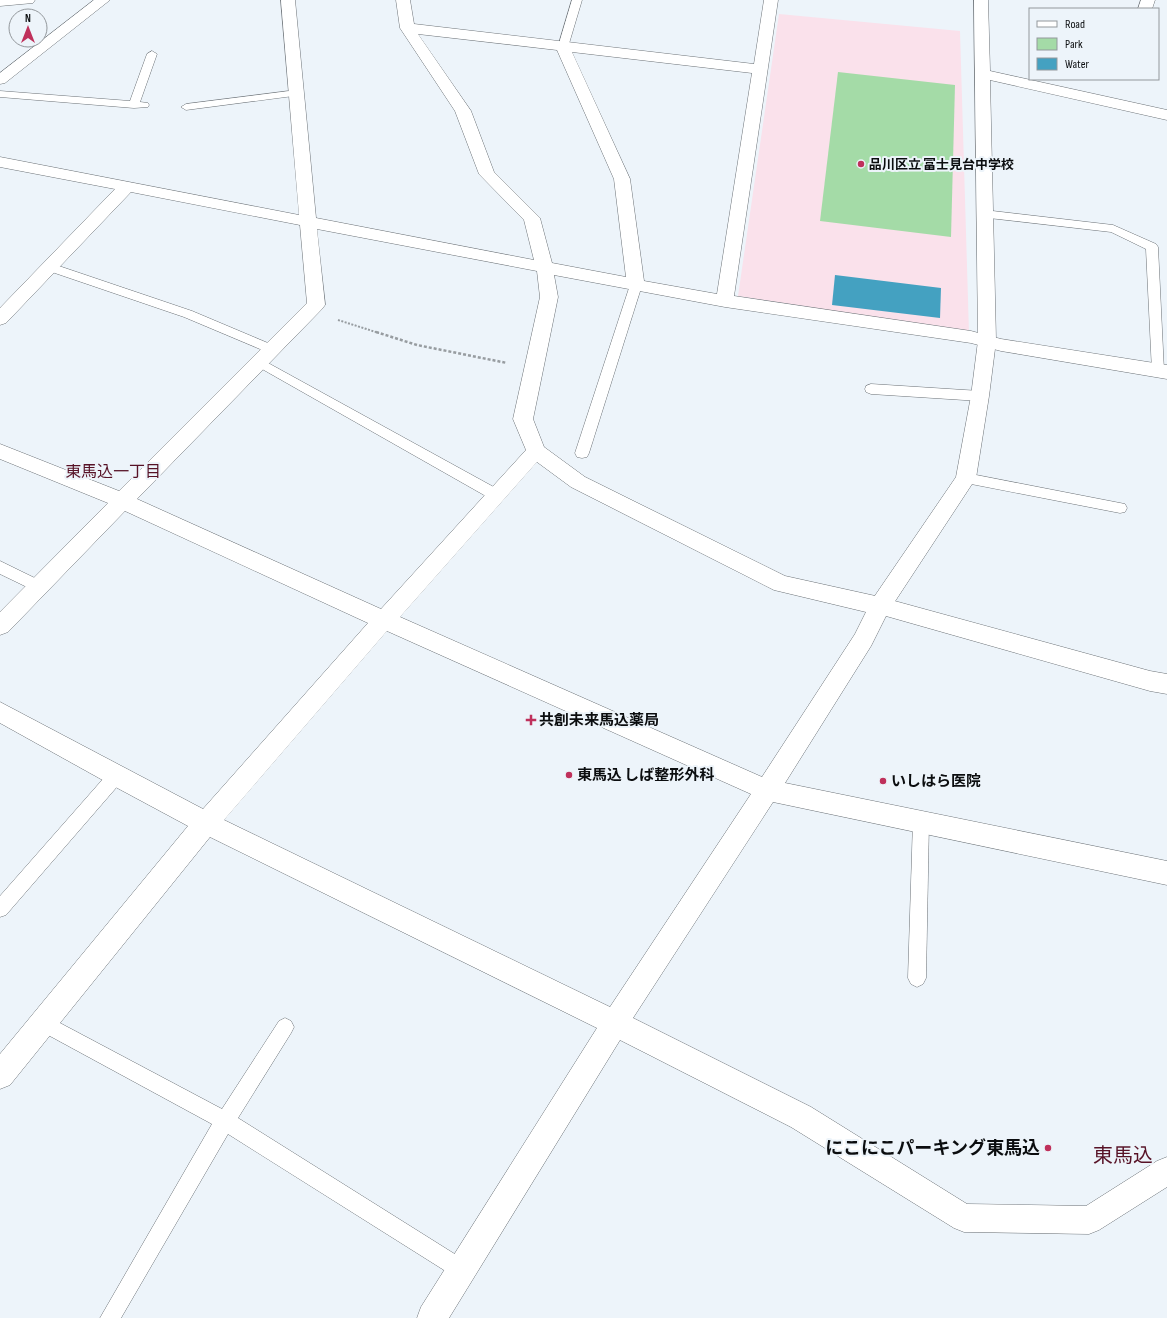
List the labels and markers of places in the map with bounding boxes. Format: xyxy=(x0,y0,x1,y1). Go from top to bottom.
place label: 品川区立 冨士見台中学校 xyxy=(869,157,1014,173)
marker: 品川区立 冨士見台中学校 xyxy=(856,159,866,169)
place label: 共創未来馬込薬局 xyxy=(539,711,659,730)
marker: 共創未来馬込薬局 xyxy=(526,715,536,725)
place label: 東馬込 しば整形外科 xyxy=(577,766,714,785)
marker: 東馬込 しば整形外科 xyxy=(564,770,574,780)
place label: いしはら医院 xyxy=(891,772,981,791)
marker: いしはら医院 xyxy=(878,776,888,786)
place label: にこにこパーキング東馬込 xyxy=(825,1138,1040,1159)
marker: にこにこパーキング東馬込 xyxy=(1043,1143,1053,1153)

